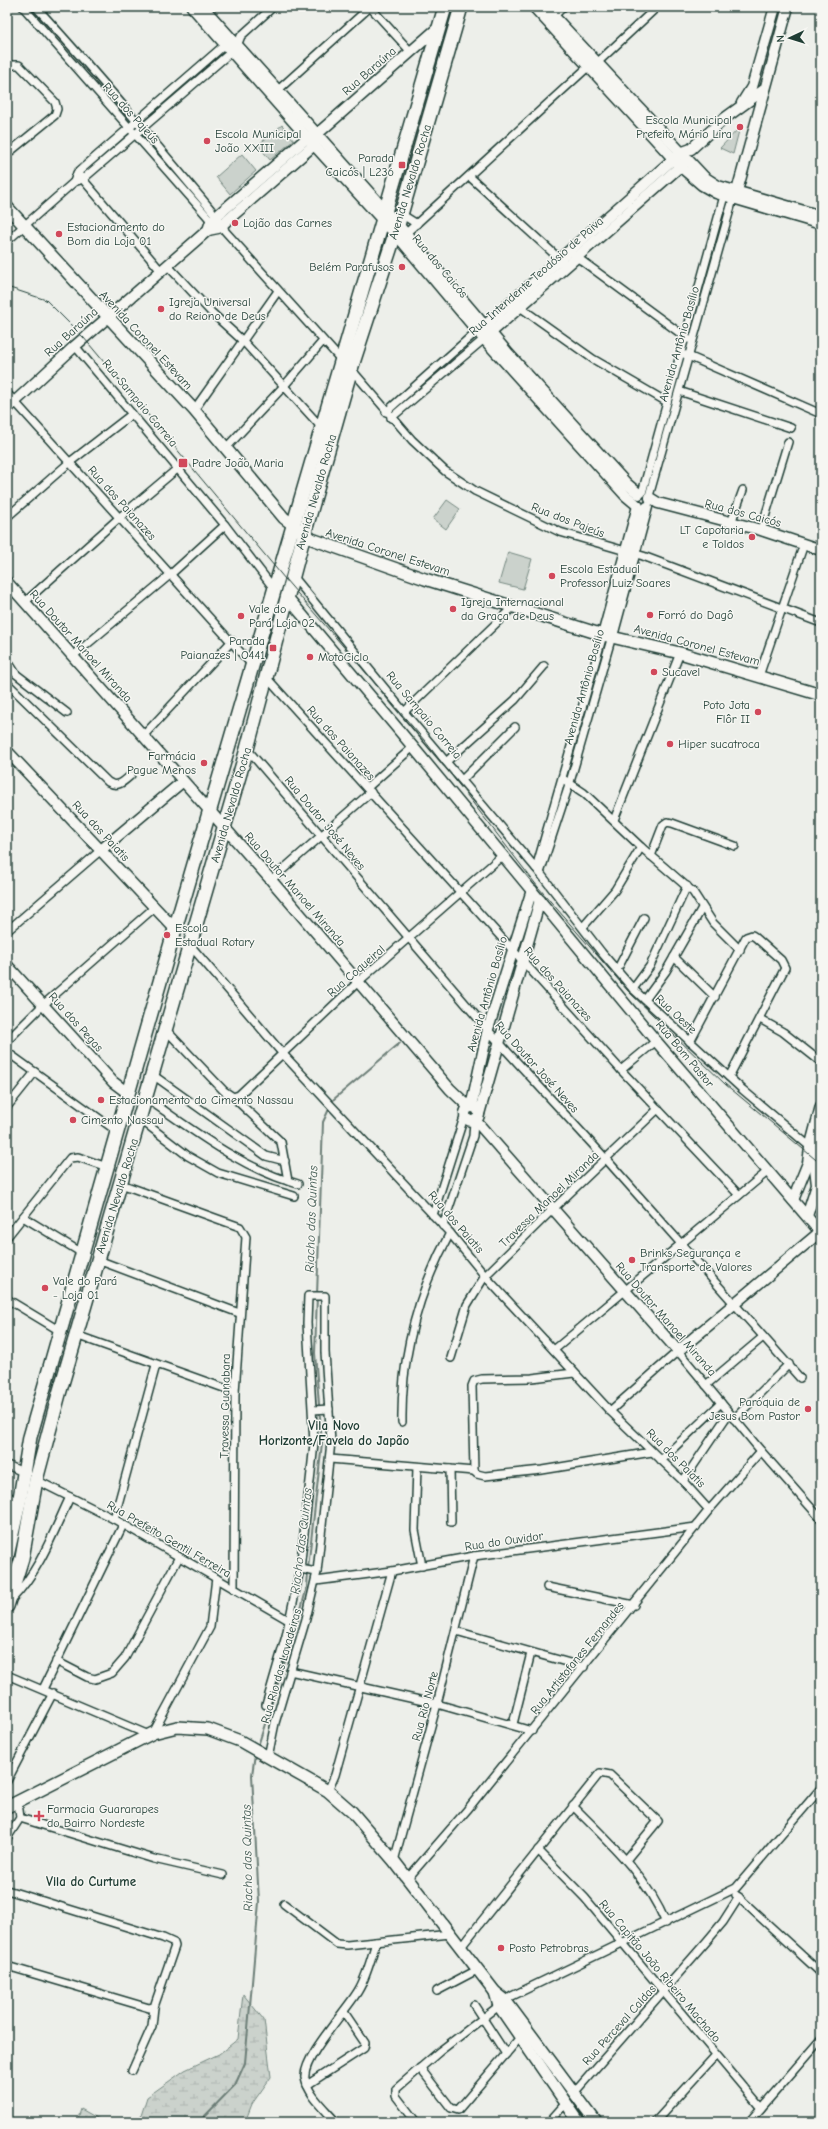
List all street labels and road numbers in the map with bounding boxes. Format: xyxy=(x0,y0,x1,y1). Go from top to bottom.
street label: Rua Baraúna xyxy=(339,44,399,98)
street label: Rua dos Pajeús xyxy=(100,80,162,146)
street label: Avenida Nevaldo Rocha xyxy=(386,123,434,241)
street label: Rua Intendente Teodósio de Paiva xyxy=(466,214,606,338)
street label: Rua dos Caicós xyxy=(409,231,471,301)
street label: Avenida Antônio Basílio xyxy=(656,285,702,403)
street label: Avenida Coronel Estevam xyxy=(97,288,195,392)
street label: Rua Baraúna xyxy=(41,304,101,360)
street label: Rua Sampaio Correia xyxy=(99,356,181,450)
street label: Avenida Nevaldo Rocha xyxy=(293,433,339,551)
street label: Rua dos Paianazes xyxy=(85,463,159,543)
street label: Rua dos Caicós xyxy=(703,496,783,530)
street label: Rua dos Pajeús xyxy=(529,500,607,540)
street label: Avenida Coronel Estevam xyxy=(324,525,452,579)
street label: Rua Doutor Manoel Miranda xyxy=(27,587,135,705)
street label: Avenida Coronel Estevam xyxy=(632,621,762,669)
street label: Avenida Antônio Basílio xyxy=(561,628,607,746)
street label: Rua Sampaio Correia xyxy=(383,668,465,762)
street label: Rua dos Paianazes xyxy=(304,703,378,783)
street label: Avenida Nevaldo Rocha xyxy=(208,746,254,864)
street label: Rua Doutor José Neves xyxy=(282,773,368,873)
street label: Rua dos Paiatis xyxy=(69,798,133,864)
street label: Rua Doutor Manoel Miranda xyxy=(242,829,348,949)
street label: Avenida Antônio Basílio xyxy=(464,935,510,1053)
street label: Rua Coqueiral xyxy=(324,942,388,1000)
street label: Rua dos Paianazes xyxy=(521,944,595,1024)
street label: Rua dos Pegas xyxy=(46,989,106,1055)
street label: Rua Oeste xyxy=(652,991,700,1037)
street label: Rua Doutor José Neves xyxy=(492,1018,582,1116)
street label: Rua Bom Pastor xyxy=(653,1018,717,1090)
street label: Avenida Nevaldo Rocha xyxy=(93,1137,141,1255)
street label: Travessa Manoel Miranda xyxy=(496,1148,602,1250)
street label: Rua dos Paiatis xyxy=(425,1188,487,1256)
street label: Rua Doutor Manoel Miranda xyxy=(613,1259,719,1379)
street label: Travessa Guanabara xyxy=(217,1353,233,1459)
street label: Rua dos Paiatis xyxy=(644,1426,708,1490)
street label: Rua Prefeito Gentil Ferreira xyxy=(104,1498,234,1580)
street label: Rua do Ouvidor xyxy=(464,1529,544,1553)
street label: Rua Artistofanes Fernandes xyxy=(527,1599,627,1717)
street label: Rua Rio das Lavadeiras xyxy=(258,1607,304,1725)
street label: Rua Rio Norte xyxy=(409,1669,441,1743)
street label: Rua Capitão João Ribeiro Machado xyxy=(596,1897,724,2045)
street label: Rua Perceval Caldas xyxy=(579,1982,659,2068)

